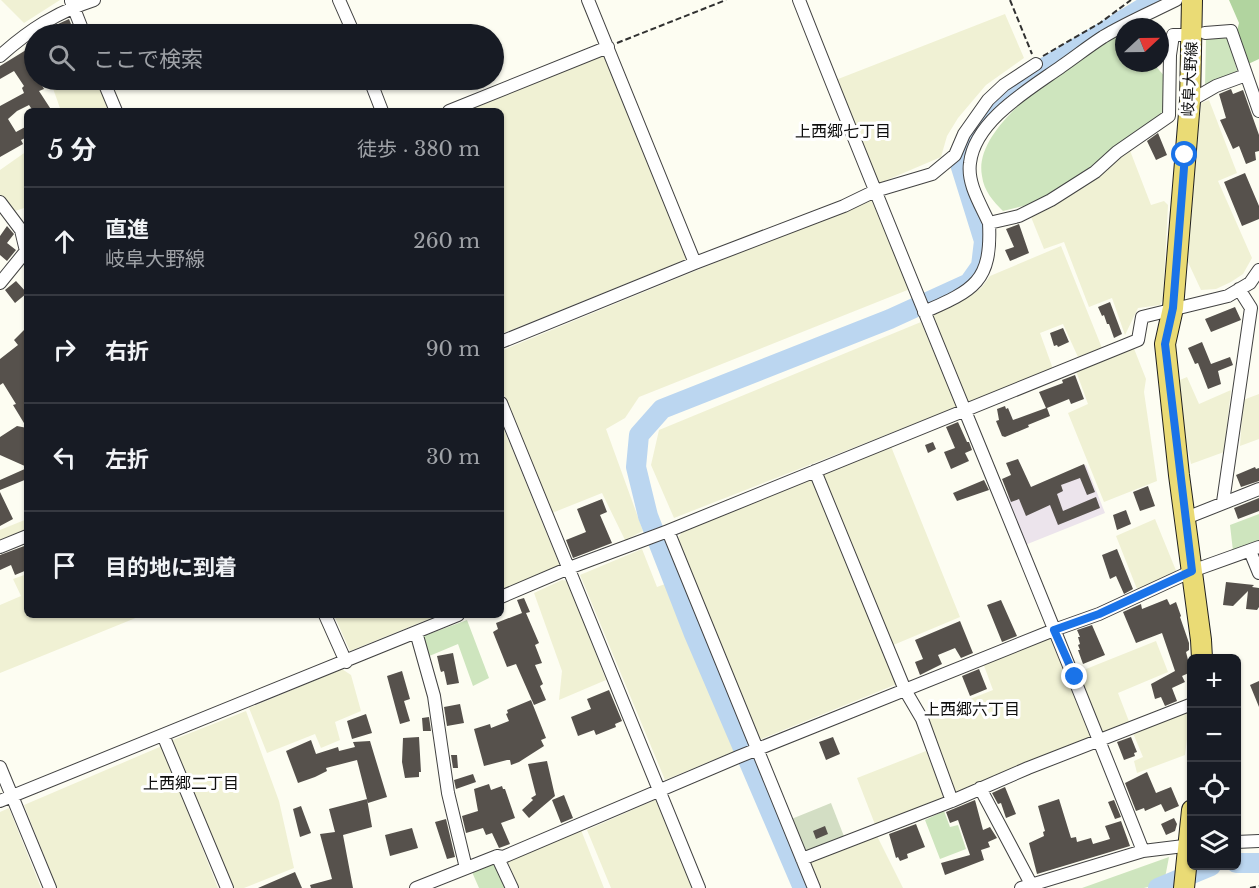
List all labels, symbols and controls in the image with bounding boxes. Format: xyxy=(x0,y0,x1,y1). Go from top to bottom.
north arrow xyxy=(1115,18,1169,72)
search box xyxy=(24,24,504,90)
icon: search xyxy=(45,41,78,74)
street label: 岐阜大野線 xyxy=(1178,41,1201,117)
text: ここで検索 xyxy=(93,46,203,73)
district label: 上西郷七丁目 xyxy=(795,121,891,141)
text: 5 分 xyxy=(48,134,96,166)
text: 徒歩 · 380 m xyxy=(357,137,480,161)
route start xyxy=(1171,141,1197,167)
text: 直進 xyxy=(105,216,149,243)
icon: ahead xyxy=(48,225,81,258)
text: 260 m xyxy=(413,229,480,253)
text: 岐阜大野線 xyxy=(105,247,205,271)
icon: right xyxy=(48,333,81,366)
text: 90 m xyxy=(426,337,480,361)
text: 右折 xyxy=(105,338,149,365)
icon: left xyxy=(48,441,81,474)
text: 30 m xyxy=(426,445,480,469)
text: 左折 xyxy=(105,446,149,473)
icon: arrive xyxy=(48,549,81,582)
text: 目的地に到着 xyxy=(105,554,237,581)
map controls xyxy=(1187,654,1241,870)
button: + xyxy=(1187,654,1241,708)
route end xyxy=(1061,663,1087,689)
district label: 上西郷六丁目 xyxy=(924,699,1020,719)
button: − xyxy=(1187,708,1241,762)
button: locate xyxy=(1187,762,1241,816)
district label: 上西郷二丁目 xyxy=(143,773,239,793)
button: layers xyxy=(1187,816,1241,870)

